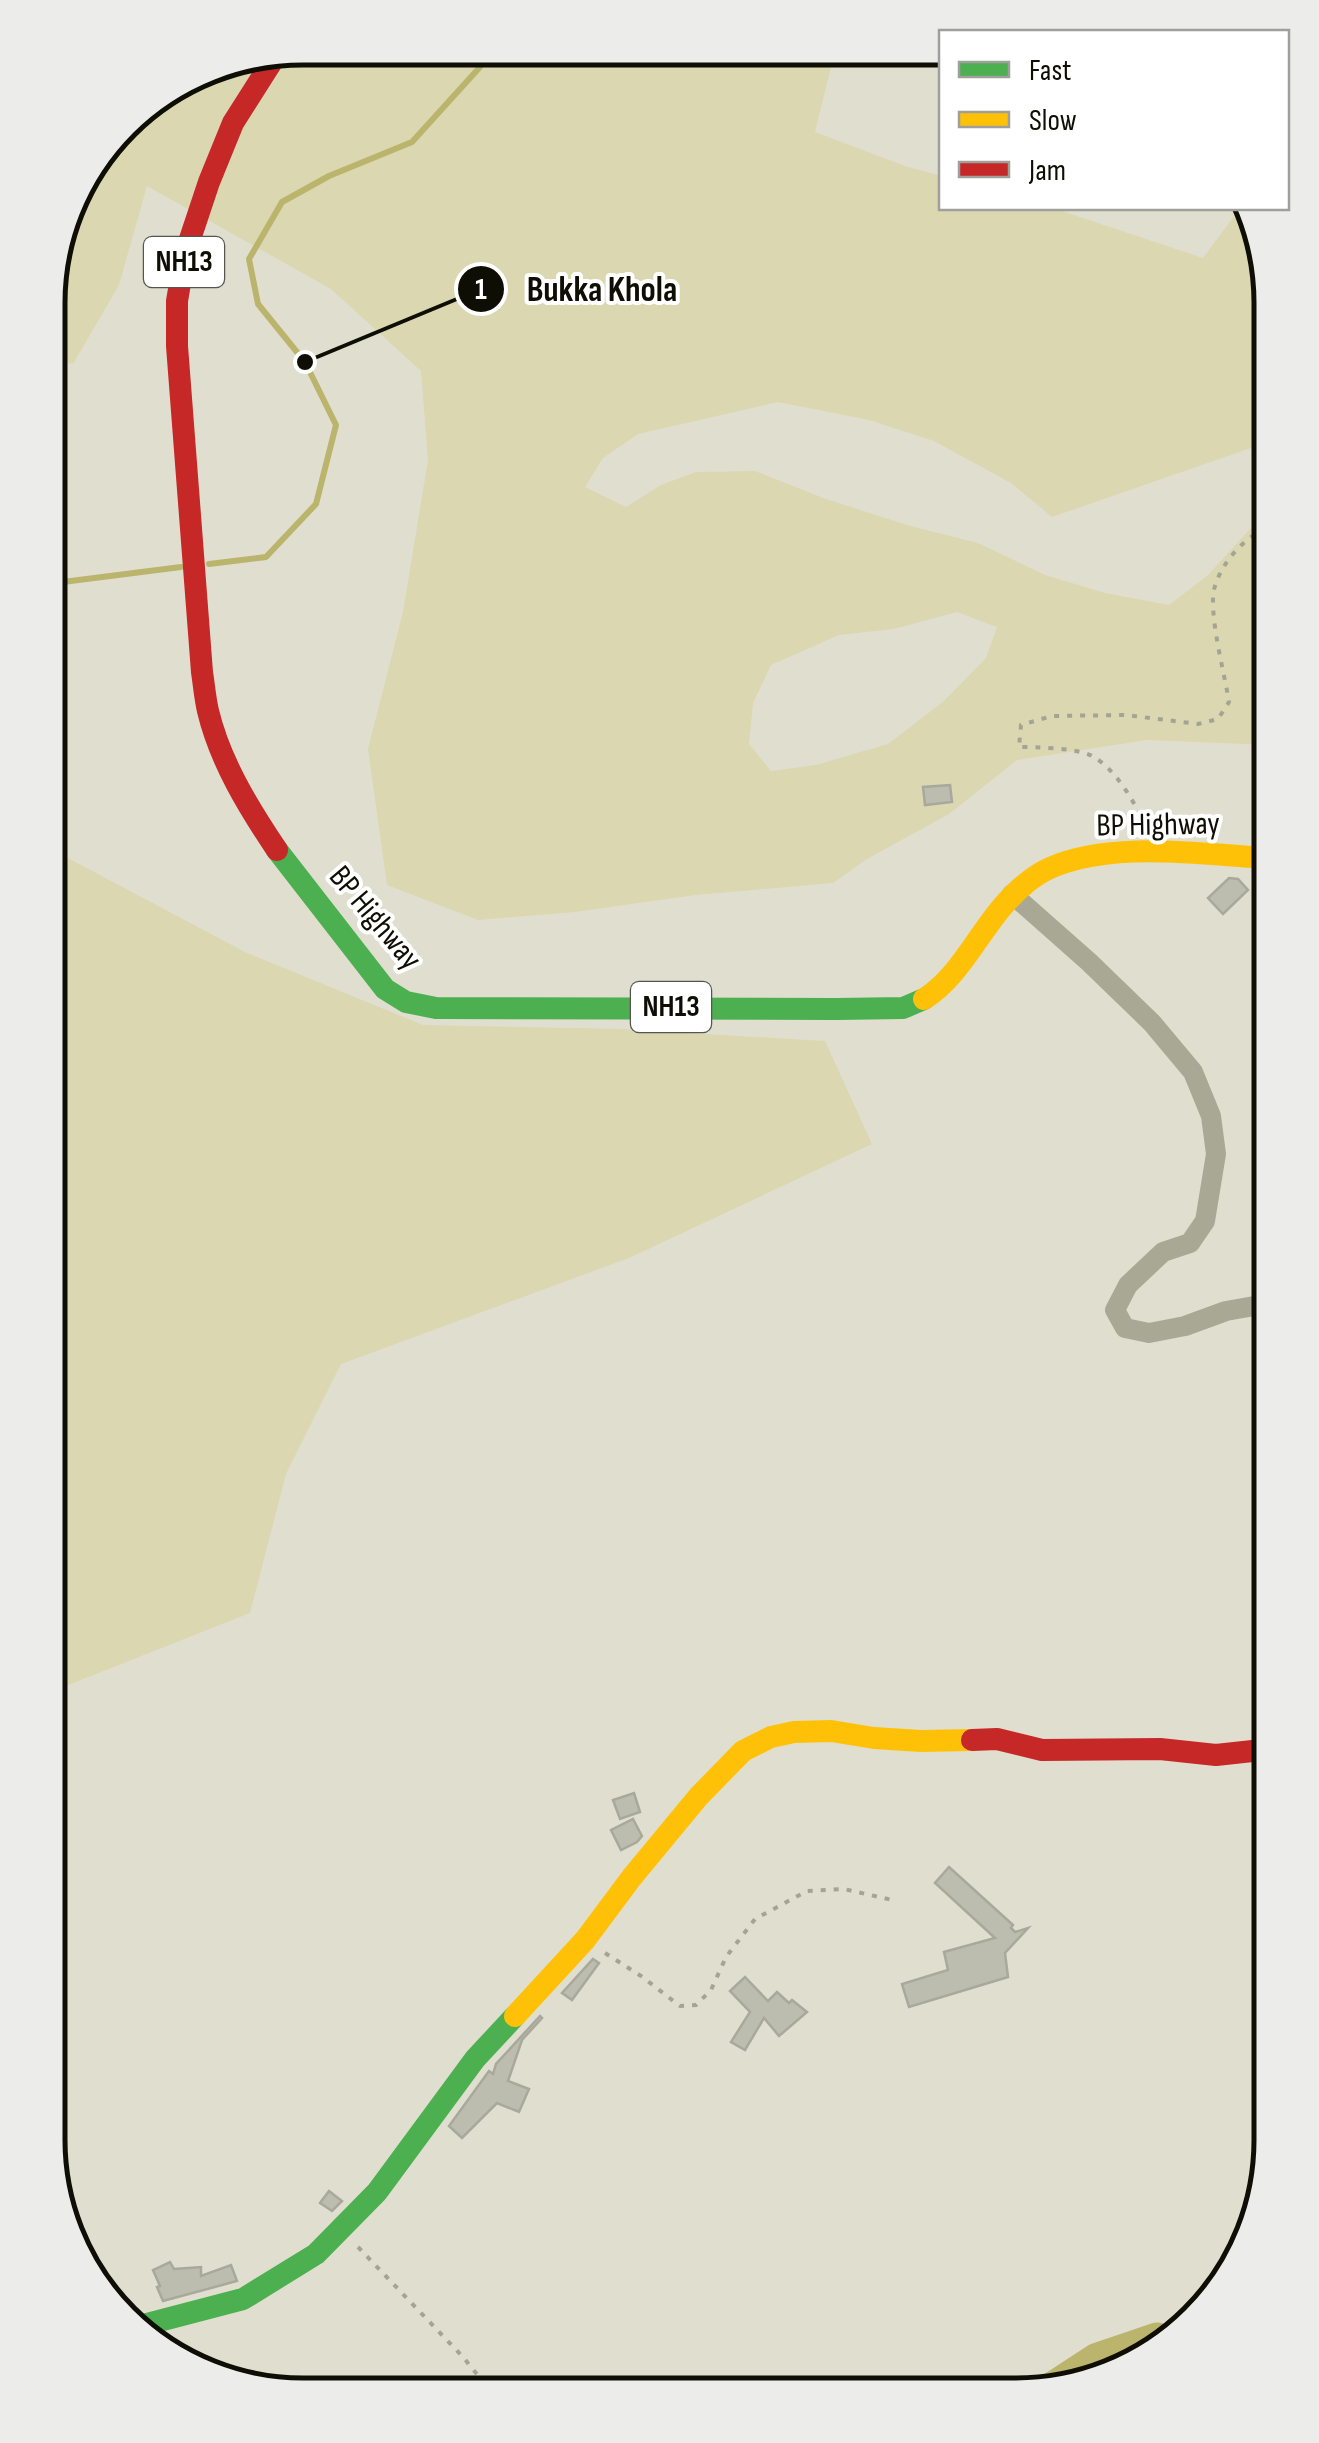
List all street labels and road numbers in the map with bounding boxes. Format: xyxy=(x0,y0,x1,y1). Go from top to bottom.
road number: NH13 xyxy=(144,237,224,287)
street label: BP Highway xyxy=(1096,804,1220,846)
street label: BP Highway xyxy=(320,858,430,978)
road number: NH13 xyxy=(631,982,711,1032)

